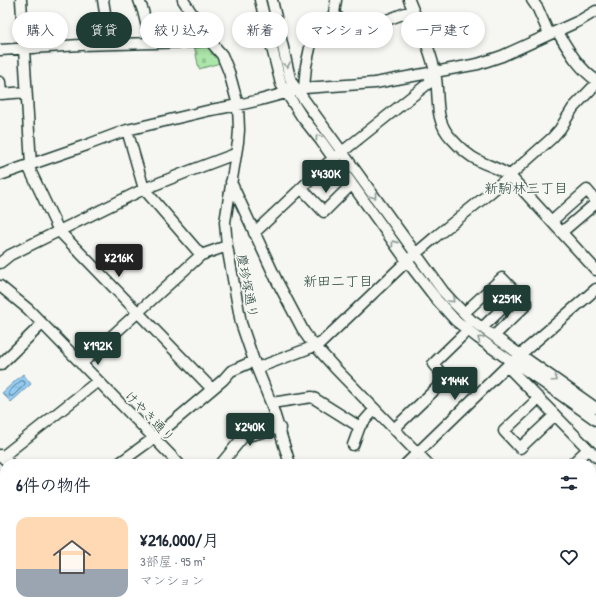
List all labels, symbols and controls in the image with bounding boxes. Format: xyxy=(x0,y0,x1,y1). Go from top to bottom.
chip: 購入 xyxy=(12,12,68,48)
chip: 賃貸 xyxy=(76,12,132,48)
chip: 絞り込み xyxy=(140,12,224,48)
chip: 新着 xyxy=(232,12,288,48)
chip: マンション xyxy=(296,12,393,48)
chip: 一戸建て xyxy=(401,12,485,48)
one-way arrow xyxy=(282,62,291,69)
one-way arrow xyxy=(316,135,323,142)
pin: ¥430K xyxy=(298,160,354,194)
text: ¥430K xyxy=(311,164,341,182)
district label: 新駒林三丁目 xyxy=(484,178,568,197)
one-way arrow xyxy=(369,192,377,199)
one-way arrow xyxy=(392,240,399,247)
pin: ¥216K xyxy=(91,244,147,278)
text: ¥216K xyxy=(105,248,133,266)
street label: 慶珍塚通り xyxy=(233,252,263,320)
district label: 新田二丁目 xyxy=(303,271,373,290)
pin: ¥251K xyxy=(479,285,535,319)
text: ¥251K xyxy=(492,289,522,307)
one-way arrow xyxy=(447,295,454,303)
pin: ¥192K xyxy=(70,332,126,366)
text: ¥192K xyxy=(84,336,112,354)
one-way arrow xyxy=(477,336,484,344)
pin: ¥144K xyxy=(427,367,483,401)
text: ¥144K xyxy=(441,371,469,389)
one-way arrow xyxy=(551,374,558,382)
street label: けやき通り xyxy=(121,386,179,446)
pin: ¥240K xyxy=(222,413,278,447)
text: ¥240K xyxy=(235,417,265,435)
icon: filters xyxy=(558,472,580,494)
text: 6件の物件 xyxy=(16,473,91,496)
text: ¥216,000/月 xyxy=(140,528,219,551)
icon: home xyxy=(48,533,96,581)
icon: heart xyxy=(558,546,580,568)
text: 3部屋 · 95 m² xyxy=(140,552,206,570)
text: マンション xyxy=(140,571,204,589)

